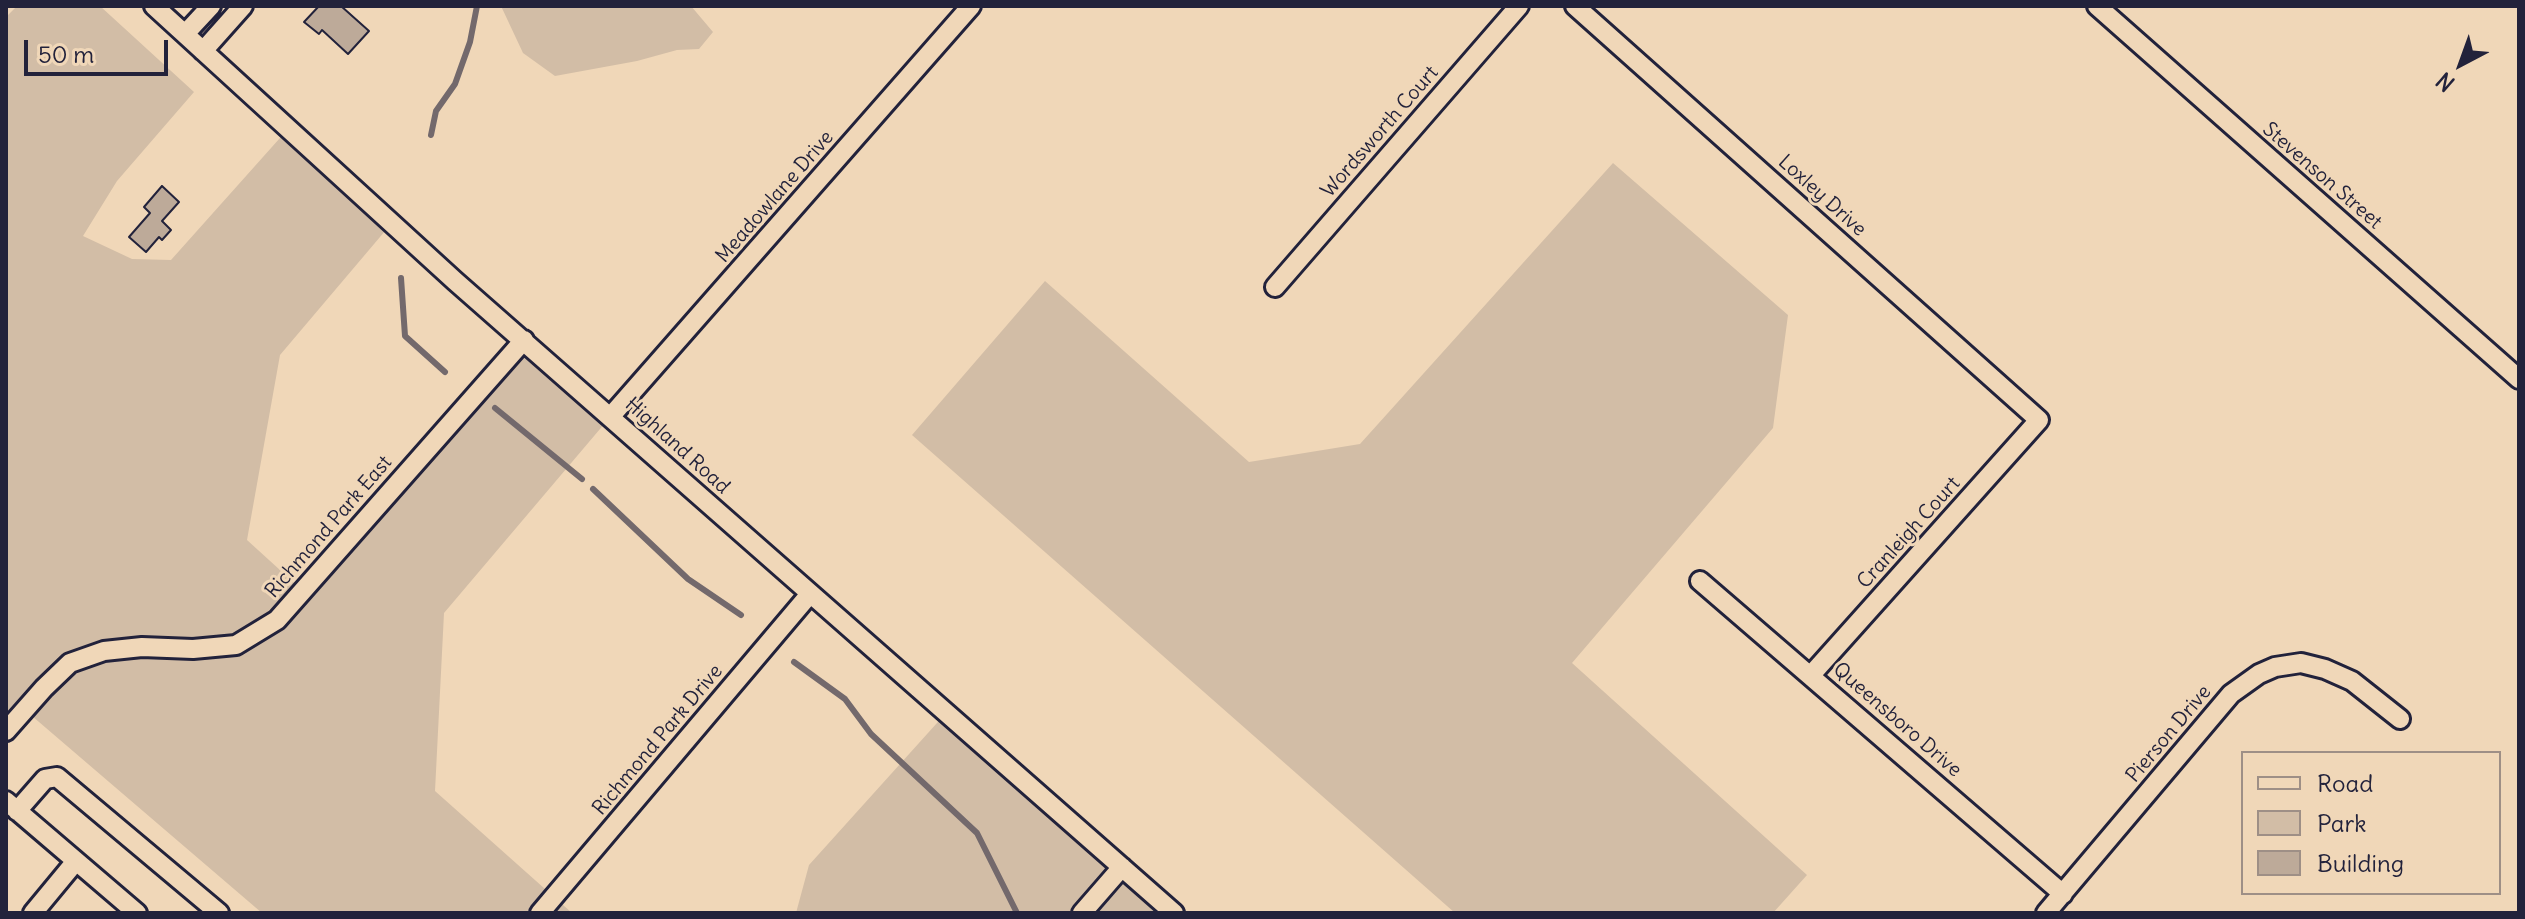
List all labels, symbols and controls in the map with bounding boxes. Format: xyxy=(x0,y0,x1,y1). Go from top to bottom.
scale bar xyxy=(28,24,172,74)
north arrow xyxy=(2421,24,2501,104)
text: 50 m xyxy=(38,39,94,69)
street label: Wordsworth Court xyxy=(1316,61,1444,203)
text: N xyxy=(2430,67,2460,98)
street label: Stevenson Street xyxy=(2257,118,2387,234)
street label: Meadowlane Drive xyxy=(711,126,839,268)
street label: Loxley Drive xyxy=(1773,150,1871,242)
street label: Highland Road xyxy=(620,393,734,499)
street label: Richmond Park East xyxy=(261,451,397,603)
street label: Cranleigh Court xyxy=(1853,472,1965,594)
street label: Queensboro Drive xyxy=(1828,658,1966,782)
street label: Richmond Park Drive xyxy=(588,660,728,820)
street label: Pierson Drive xyxy=(2121,681,2217,787)
legend xyxy=(2241,751,2501,895)
text: Road xyxy=(2317,768,2373,798)
text: Park xyxy=(2317,808,2367,838)
text: Building xyxy=(2317,848,2404,878)

